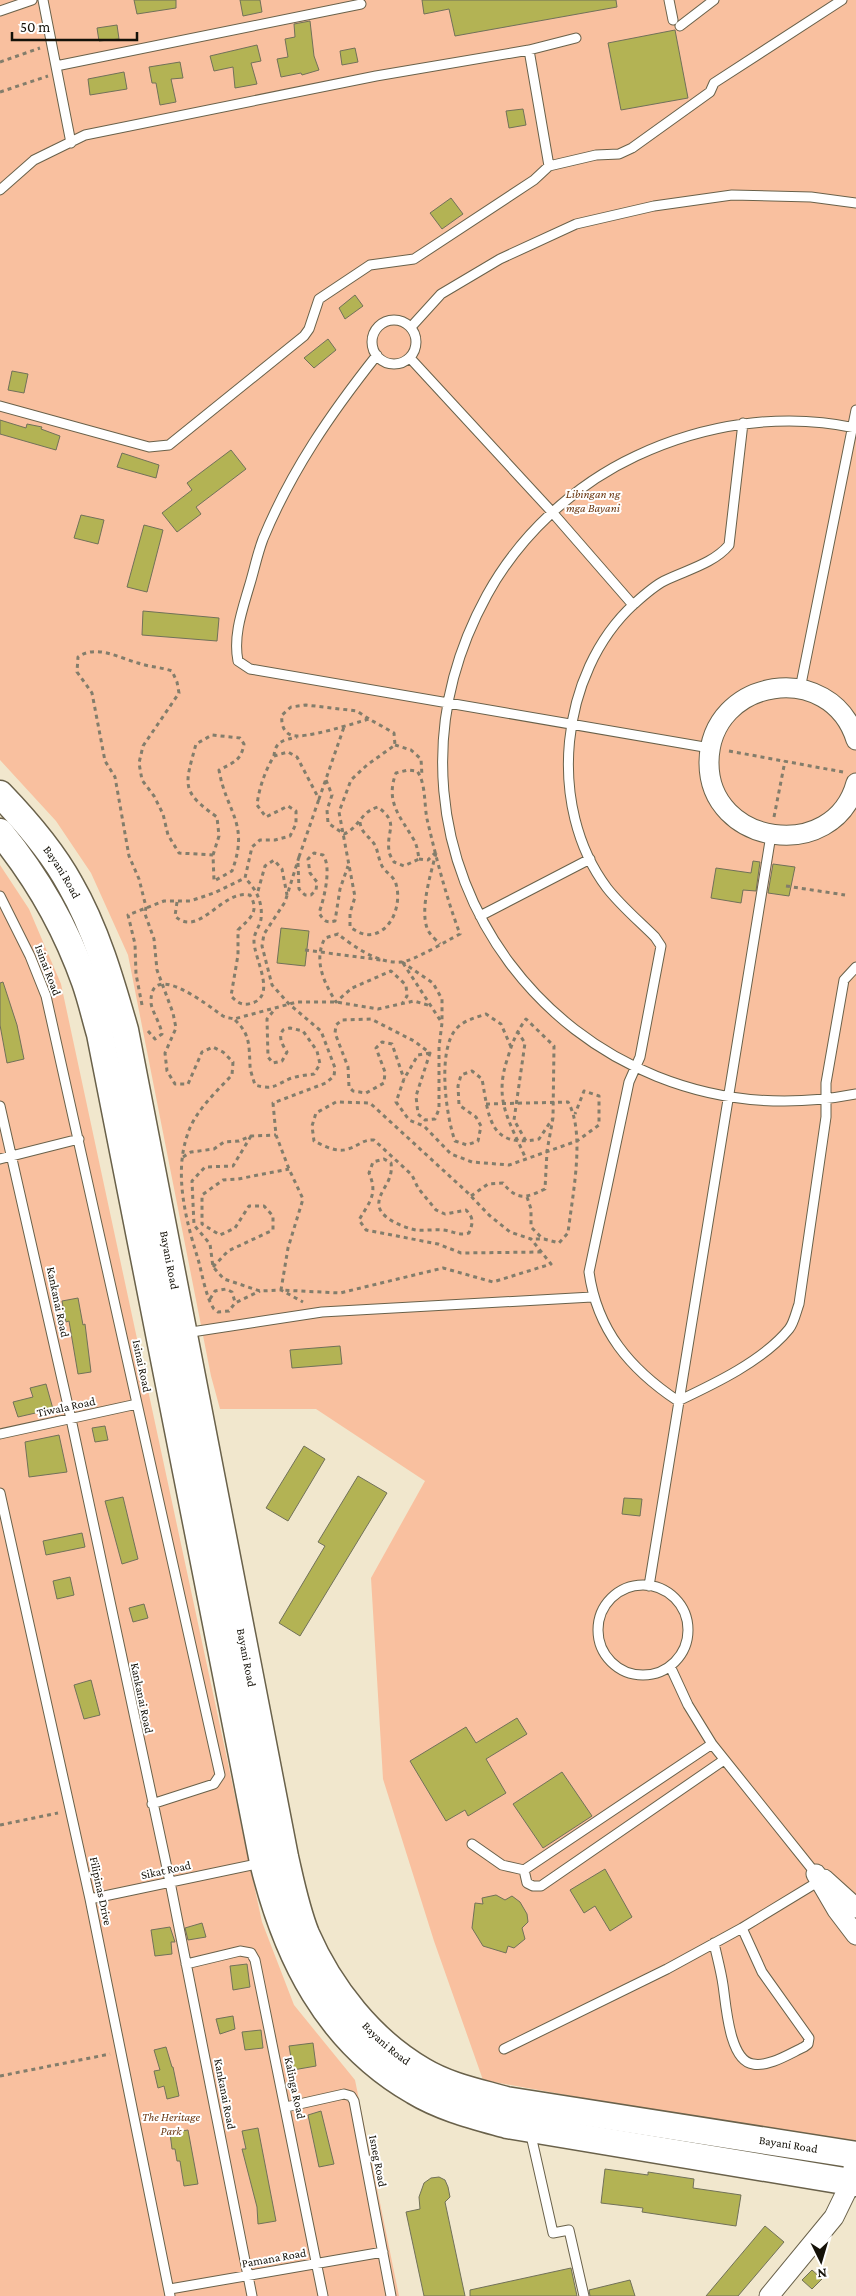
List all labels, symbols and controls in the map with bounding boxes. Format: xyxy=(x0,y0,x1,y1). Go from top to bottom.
scale bar xyxy=(12,10,138,42)
text: 50 m xyxy=(20,19,50,35)
park label: Libingan ng mga Bayani xyxy=(566,487,621,515)
street label: Bayani Road xyxy=(40,843,84,901)
street label: Isinai Road xyxy=(32,943,64,998)
street label: Bayani Road xyxy=(157,1230,182,1291)
street label: Kankanai Road xyxy=(44,1265,72,1339)
street label: Isinai Road xyxy=(130,1339,155,1394)
street label: Tiwala Road xyxy=(36,1394,97,1420)
street label: Bayani Road xyxy=(234,1627,259,1689)
street label: Kankanai Road xyxy=(128,1661,156,1735)
street label: Filipinas Drive xyxy=(87,1855,115,1927)
street label: Sikat Road xyxy=(140,1858,193,1882)
street label: Bayani Road xyxy=(359,2019,414,2068)
street label: Kalinga Road xyxy=(282,2056,309,2121)
street label: Kankanai Road xyxy=(211,2057,239,2131)
park label: The Heritage Park xyxy=(142,2110,200,2138)
street label: Bayani Road xyxy=(758,2133,819,2156)
street label: Isneg Road xyxy=(366,2134,390,2189)
north arrow xyxy=(796,2236,846,2286)
street label: Pamana Road xyxy=(241,2245,308,2271)
text: N xyxy=(816,2266,828,2282)

